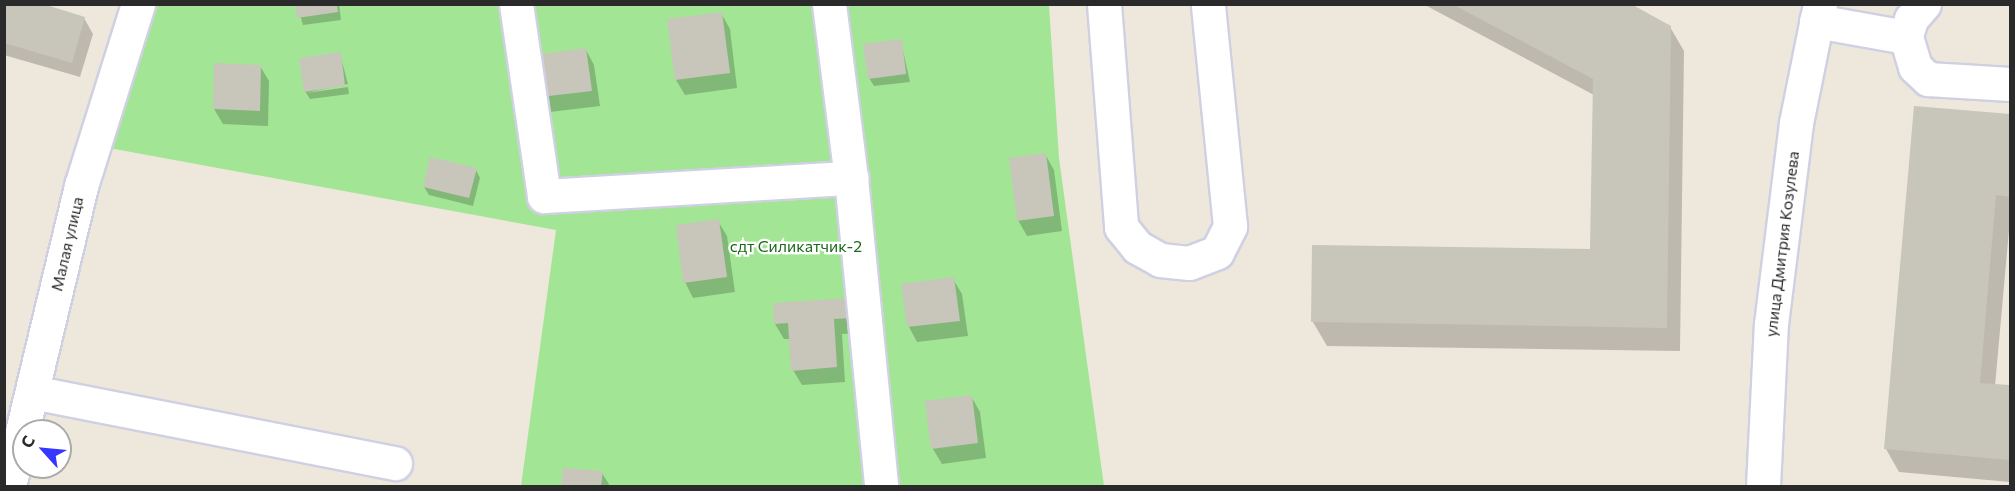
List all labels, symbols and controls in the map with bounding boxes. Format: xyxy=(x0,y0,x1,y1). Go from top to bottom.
street label: улица Дмитрия Козулева xyxy=(1761,150,1803,338)
street label: Малая улица xyxy=(47,195,87,293)
park label: сдт Силикатчик-2 xyxy=(730,236,862,256)
north arrow xyxy=(12,419,72,479)
text: С xyxy=(16,432,38,451)

